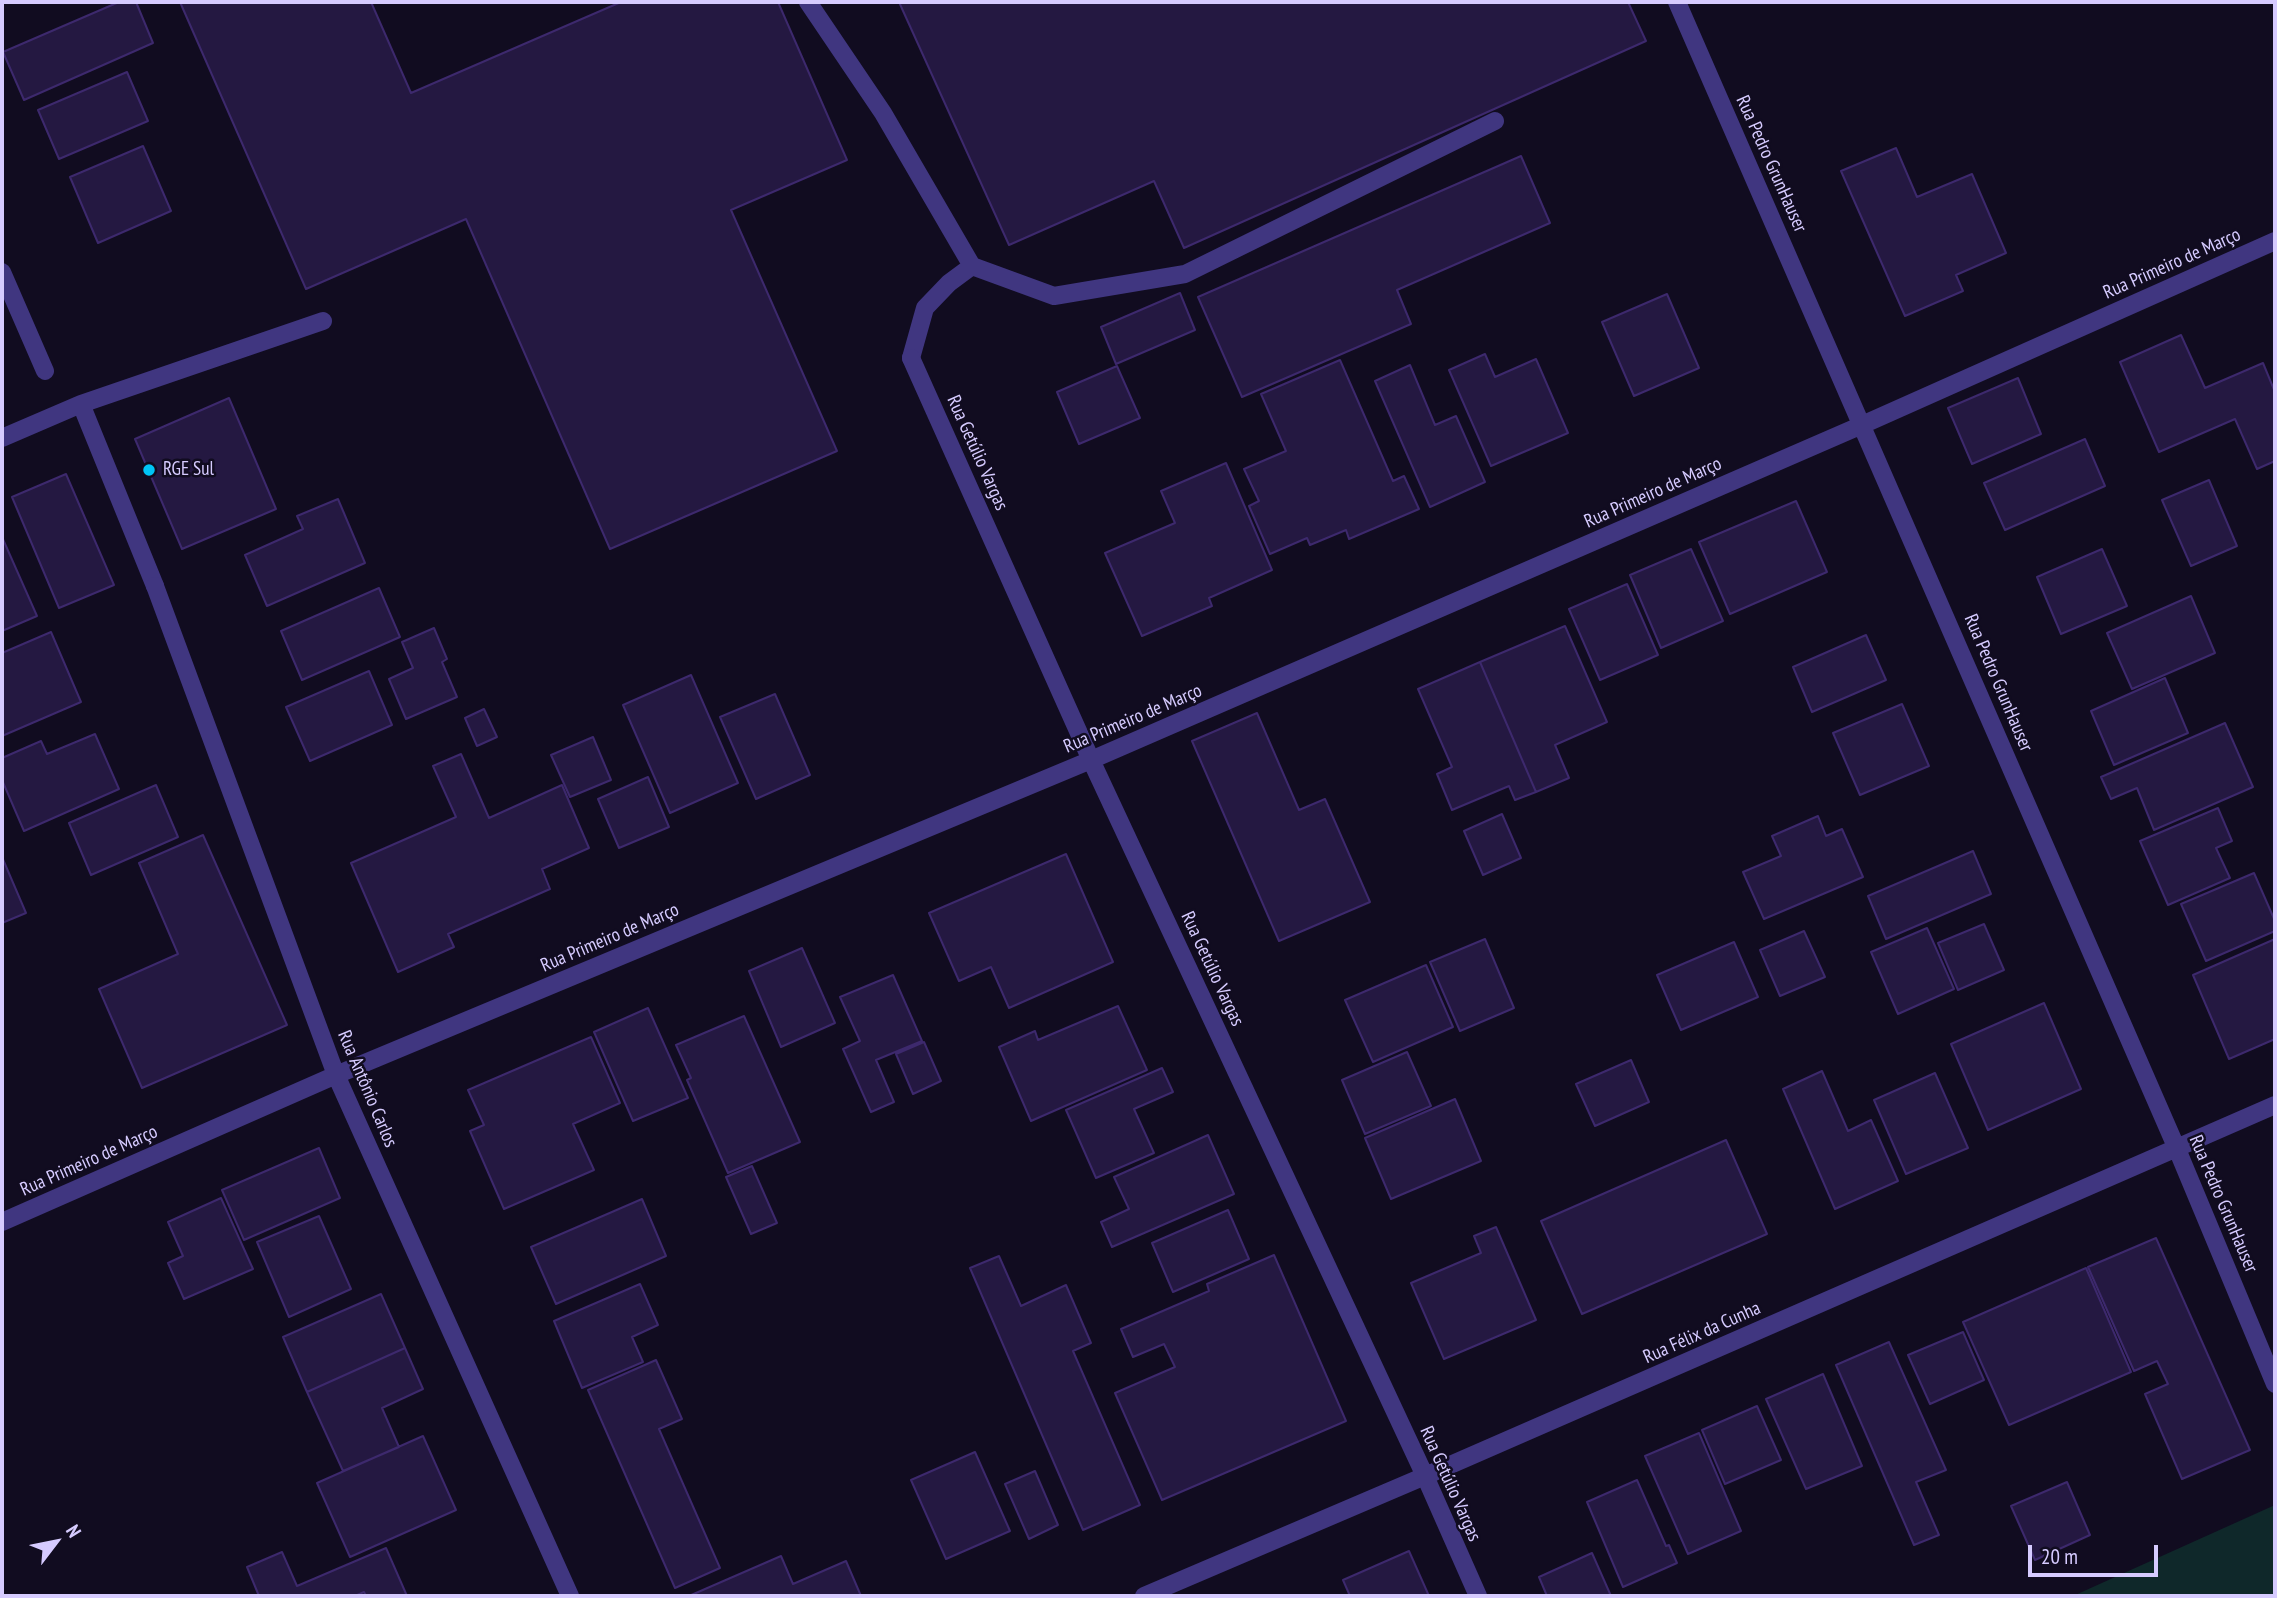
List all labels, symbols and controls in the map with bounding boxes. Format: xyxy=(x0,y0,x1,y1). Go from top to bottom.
street label: Rua Pedro GrunHauser xyxy=(1731,92,1811,236)
street label: Rua Primeiro de Março xyxy=(2100,224,2244,304)
street label: Rua Getúlio Vargas xyxy=(941,392,1013,514)
street label: Rua Primeiro de Março xyxy=(1581,453,1725,533)
place label: RGE Sul xyxy=(163,459,214,481)
marker: RGE Sul xyxy=(141,462,157,478)
street label: Rua Pedro GrunHauser xyxy=(1959,611,2037,755)
street label: Rua Primeiro de Março xyxy=(1061,680,1205,758)
street label: Rua Primeiro de Março xyxy=(538,899,682,977)
street label: Rua Getúlio Vargas xyxy=(1176,908,1248,1030)
street label: Rua Antônio Carlos xyxy=(332,1027,402,1151)
street label: Rua Primeiro de Março xyxy=(17,1121,161,1201)
street label: Rua Pedro GrunHauser xyxy=(2184,1132,2262,1276)
street label: Rua Félix da Cunha xyxy=(1640,1297,1764,1369)
street label: Rua Getúlio Vargas xyxy=(1414,1423,1486,1545)
north arrow xyxy=(21,1507,91,1577)
text: N xyxy=(61,1520,87,1542)
scale bar xyxy=(2032,1532,2162,1576)
text: 20 m xyxy=(2041,1543,2078,1570)

